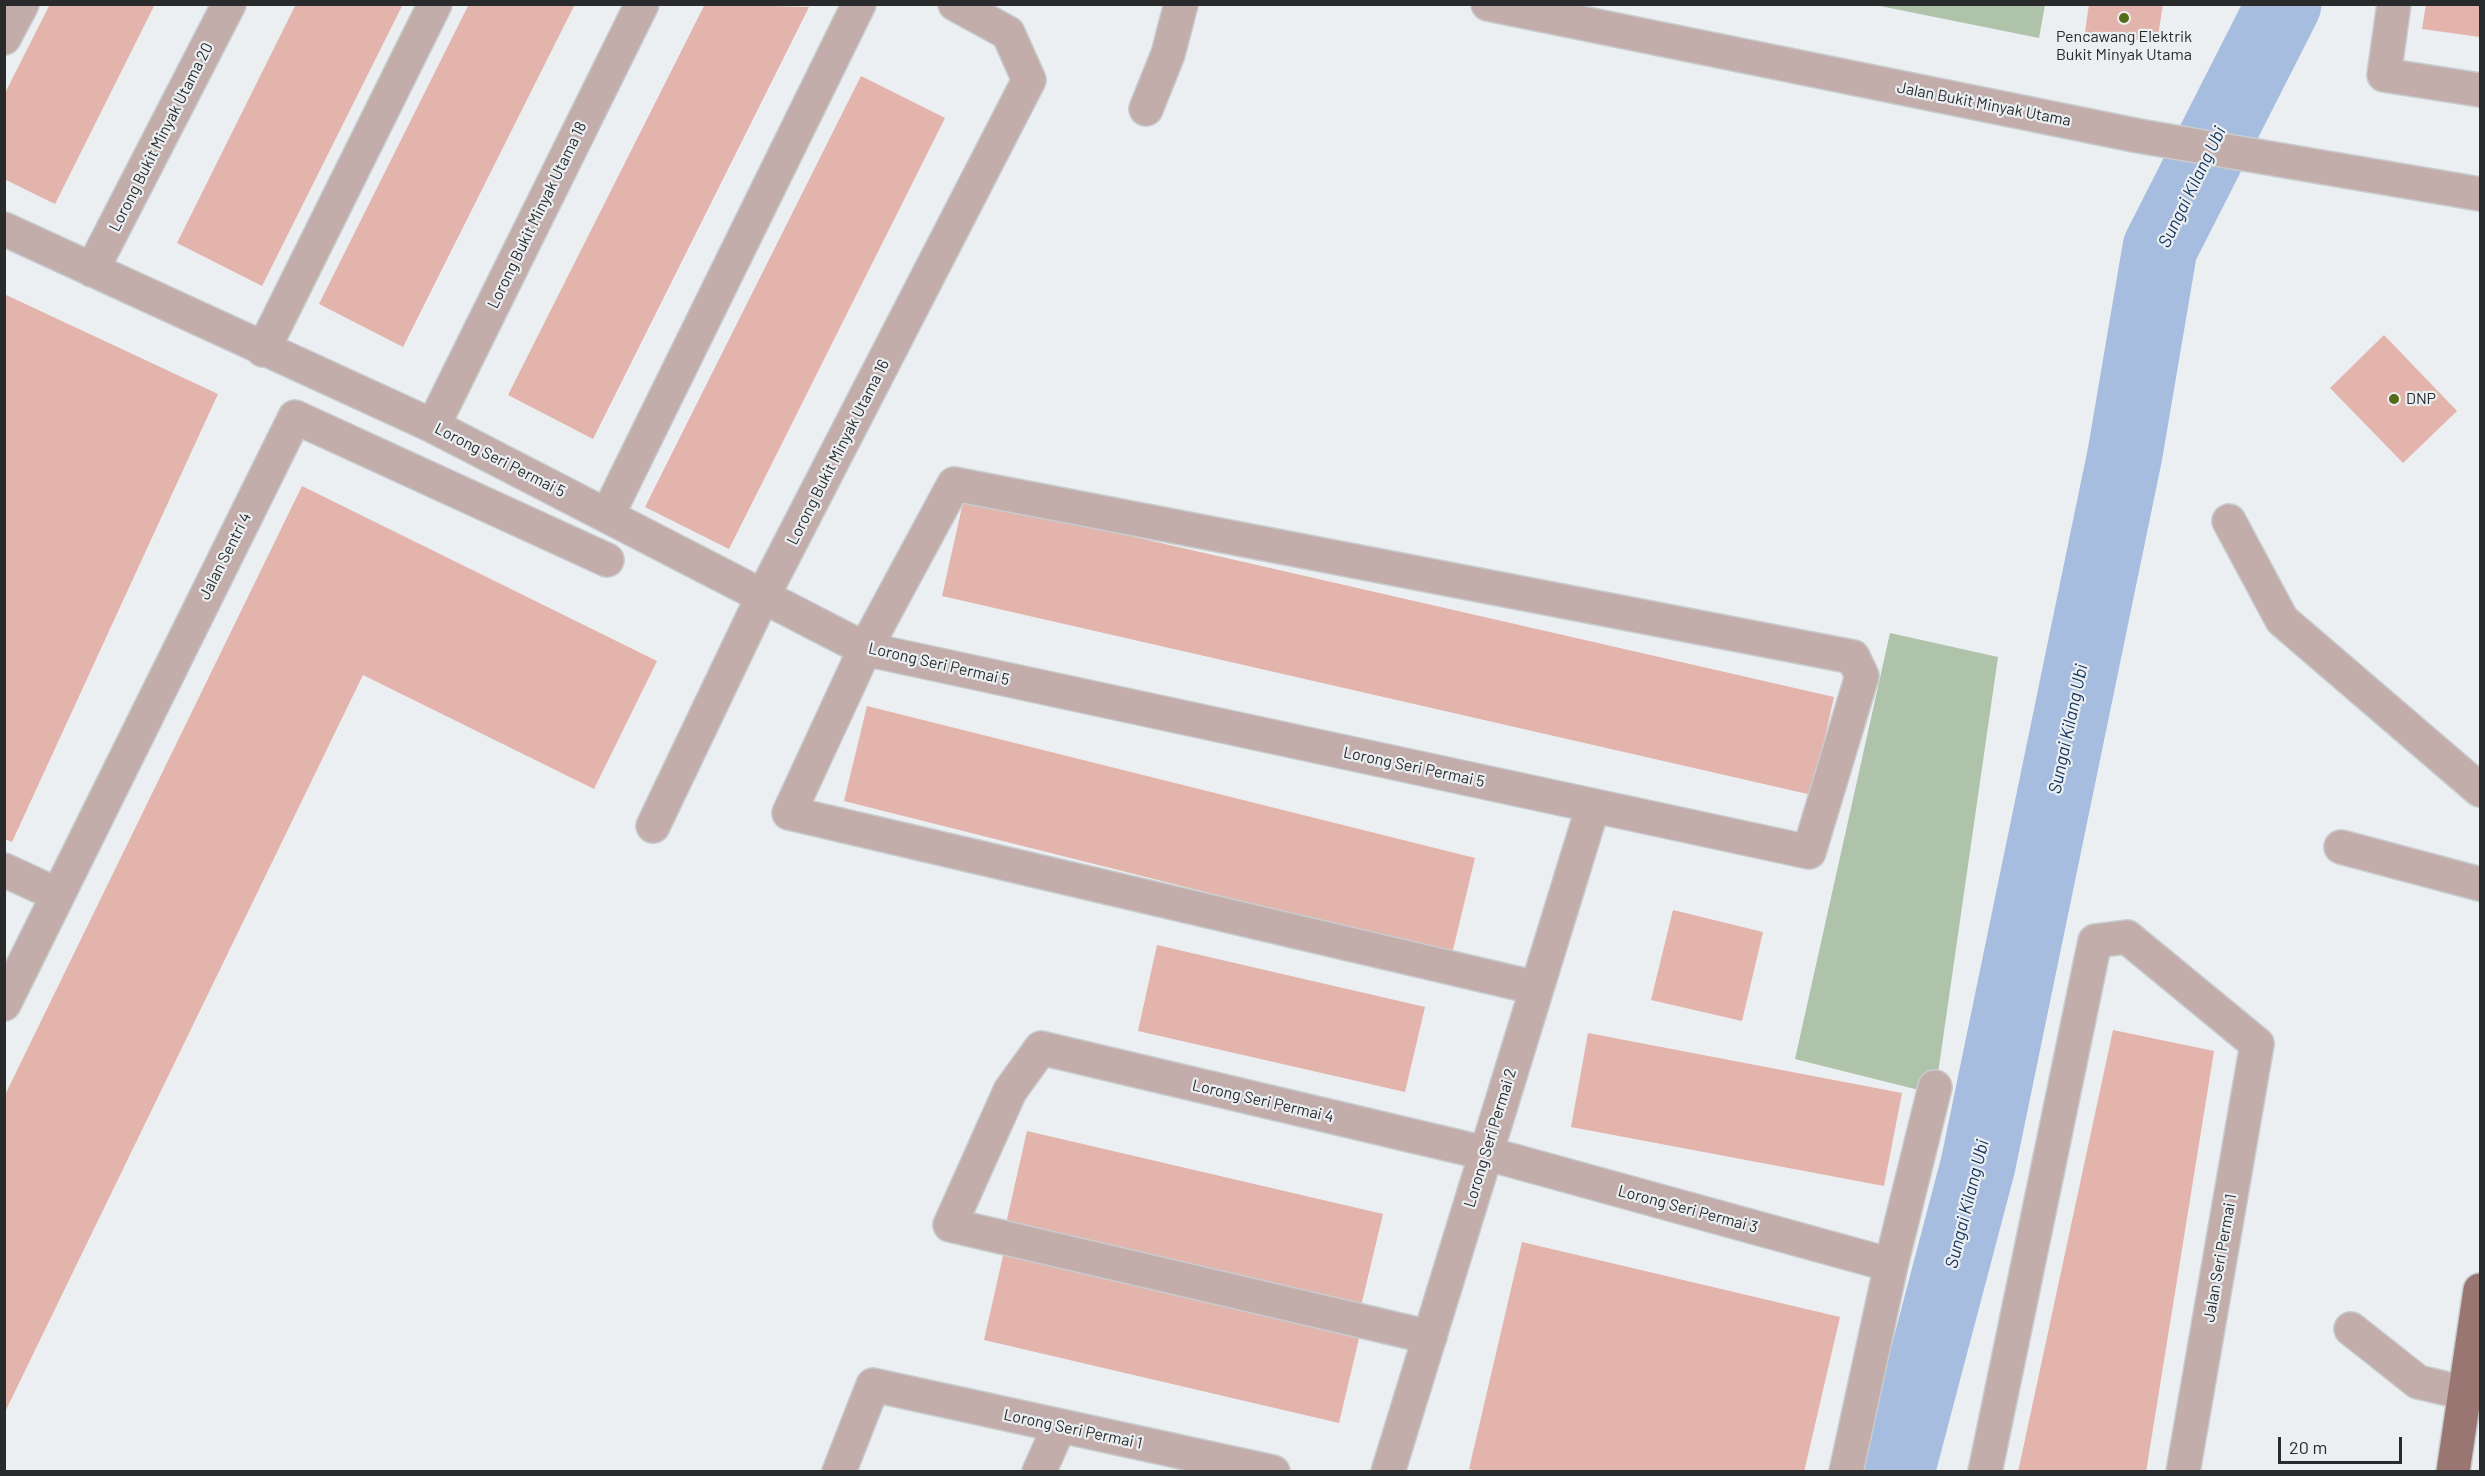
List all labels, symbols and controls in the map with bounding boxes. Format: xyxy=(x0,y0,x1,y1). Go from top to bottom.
marker: Pencawang Elektrik Bukit Minyak Utama xyxy=(2117,11,2131,25)
place label: Pencawang Elektrik Bukit Minyak Utama xyxy=(2056,27,2192,65)
street label: Lorong Bukit Minyak Utama 20 xyxy=(105,39,217,235)
street label: Jalan Bukit Minyak Utama xyxy=(1895,78,2073,130)
street label: Lorong Bukit Minyak Utama 18 xyxy=(483,118,591,312)
water label: Sungai Kilang Ubi xyxy=(2153,123,2231,251)
street label: Lorong Bukit Minyak Utama 16 xyxy=(783,356,893,548)
place label: DNP xyxy=(2406,389,2436,409)
marker: DNP xyxy=(2387,392,2401,406)
street label: Lorong Seri Permai 5 xyxy=(431,419,569,501)
street label: Jalan Sentri 4 xyxy=(195,509,255,603)
street label: Lorong Seri Permai 5 xyxy=(867,638,1011,690)
water label: Sungai Kilang Ubi xyxy=(2044,662,2092,796)
street label: Lorong Seri Permai 5 xyxy=(1342,743,1486,791)
street label: Lorong Seri Permai 2 xyxy=(1460,1066,1520,1210)
street label: Lorong Seri Permai 4 xyxy=(1190,1075,1336,1127)
water label: Sungai Kilang Ubi xyxy=(1941,1137,1993,1271)
street label: Lorong Seri Permai 3 xyxy=(1616,1181,1760,1237)
street label: Jalan Seri Permai 1 xyxy=(2199,1192,2241,1324)
street label: Lorong Seri Permai 1 xyxy=(1002,1405,1144,1453)
scale bar xyxy=(2281,1425,2406,1463)
text: 20 m xyxy=(2289,1436,2327,1458)

